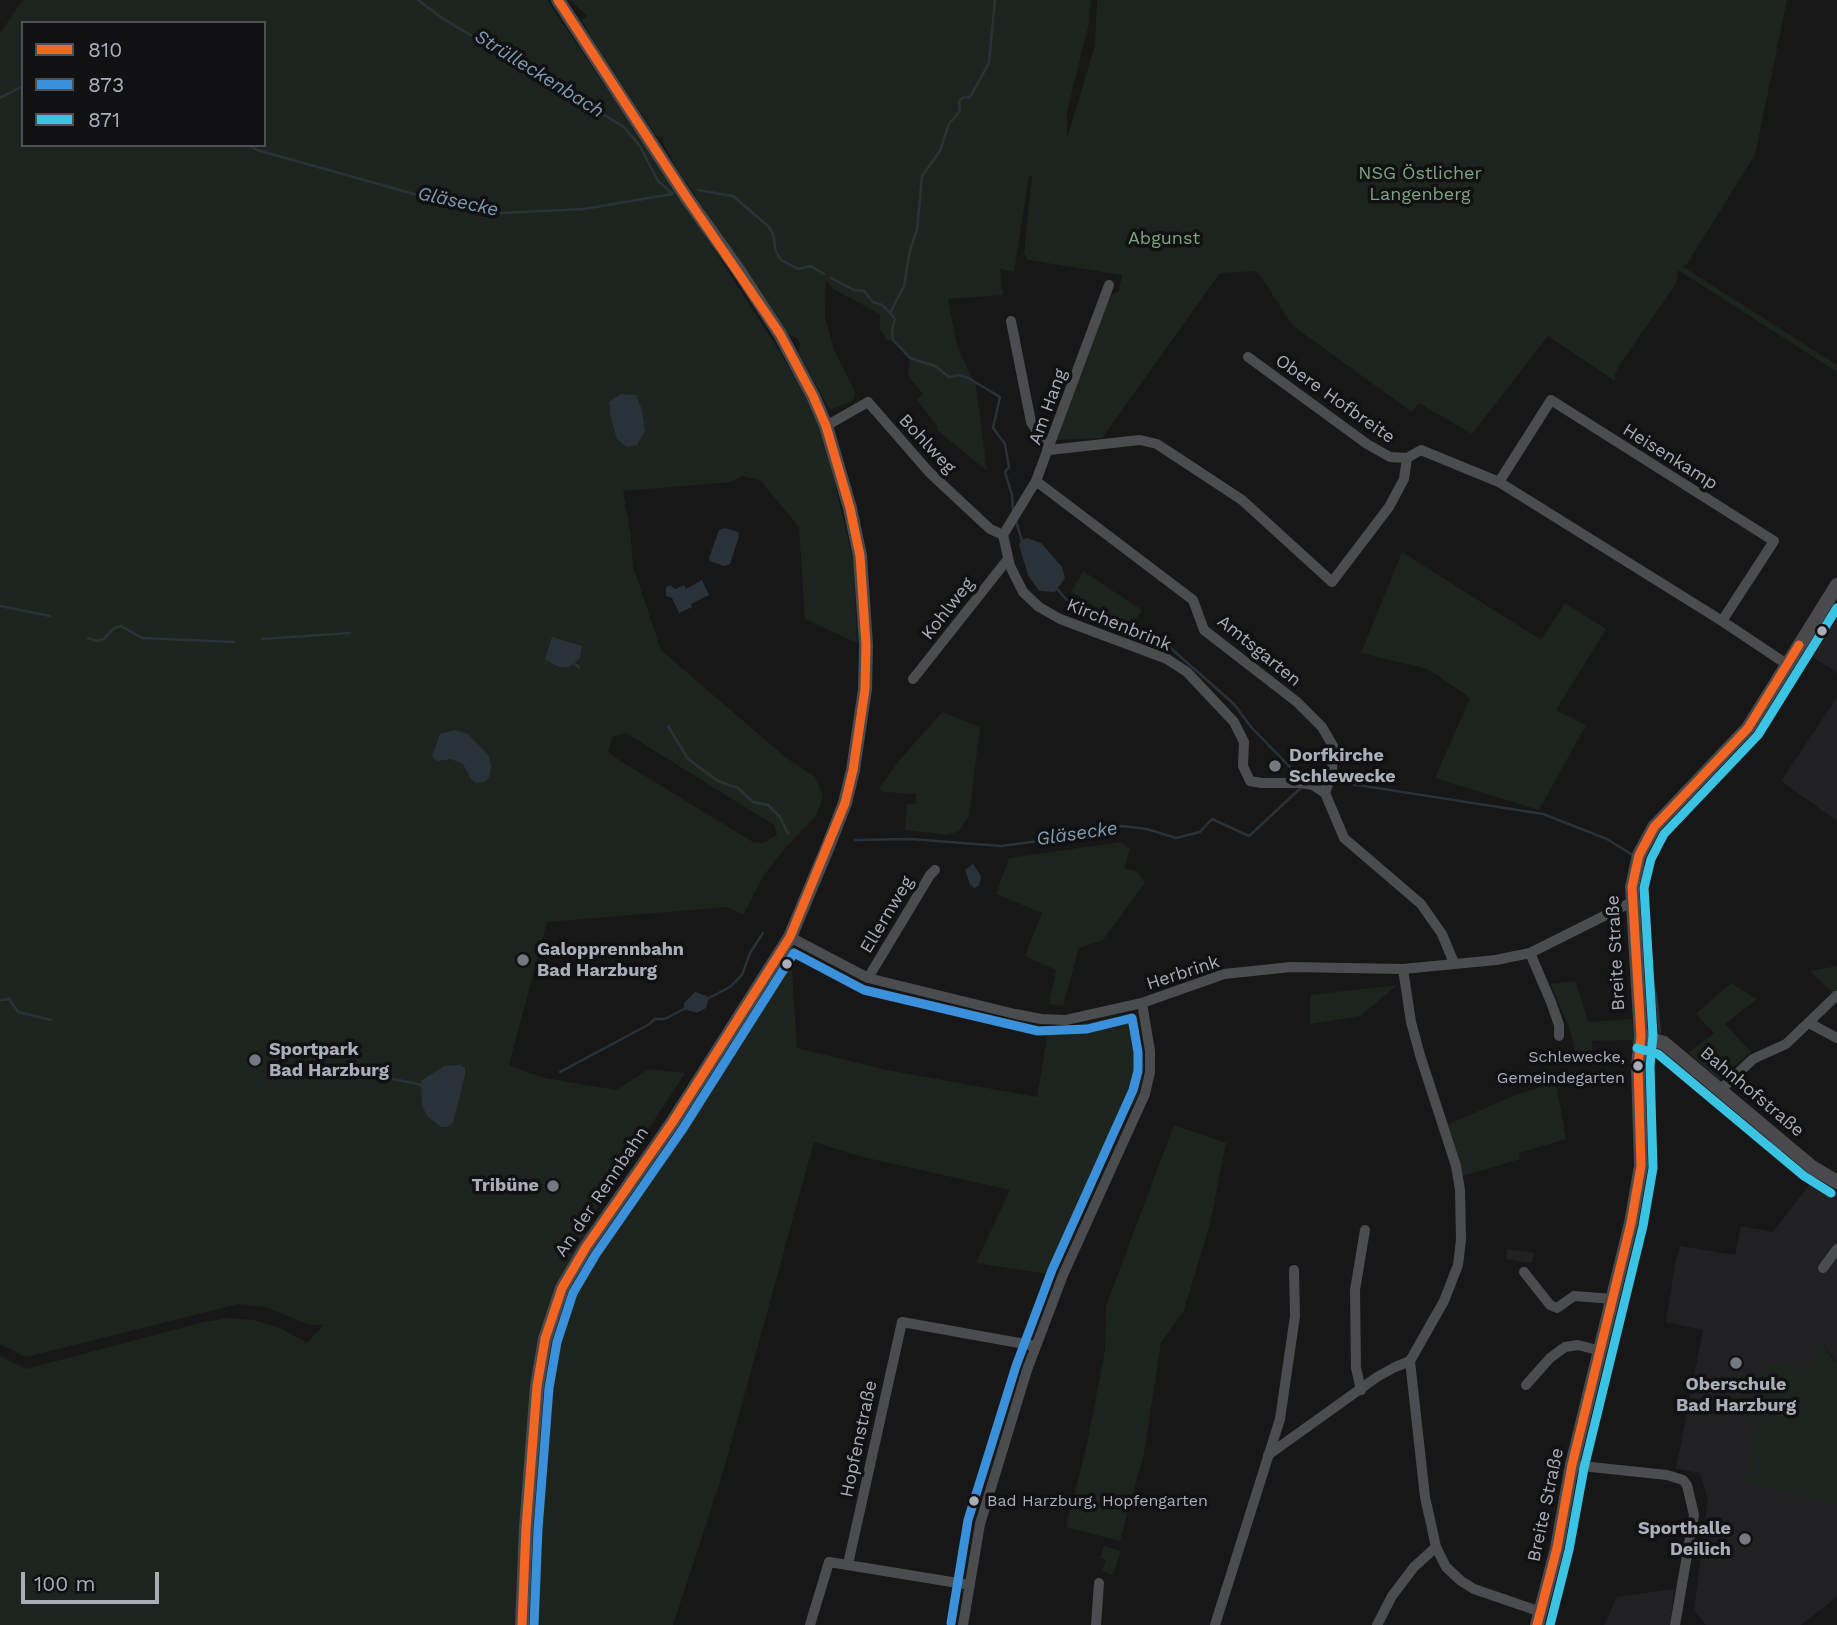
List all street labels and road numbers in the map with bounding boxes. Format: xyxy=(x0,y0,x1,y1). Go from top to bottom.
street label: Obere Hofbreite xyxy=(1271,350,1399,448)
street label: Am Hang xyxy=(1024,366,1072,448)
street label: Bohlweg xyxy=(894,410,960,478)
street label: Heisenkamp xyxy=(1619,419,1721,495)
street label: Kohlweg xyxy=(917,574,979,644)
street label: Kirchenbrink xyxy=(1063,594,1175,656)
street label: Amtsgarten xyxy=(1213,611,1305,691)
street label: Ellernweg xyxy=(856,873,918,957)
street label: Breite Straße xyxy=(1602,895,1630,1011)
street label: Herbrink xyxy=(1144,951,1222,995)
street label: Bahnhofstraße xyxy=(1696,1042,1808,1142)
street label: An der Rennbahn xyxy=(550,1123,654,1261)
street label: Hopfenstraße xyxy=(836,1378,882,1500)
street label: Breite Straße xyxy=(1523,1446,1569,1564)

